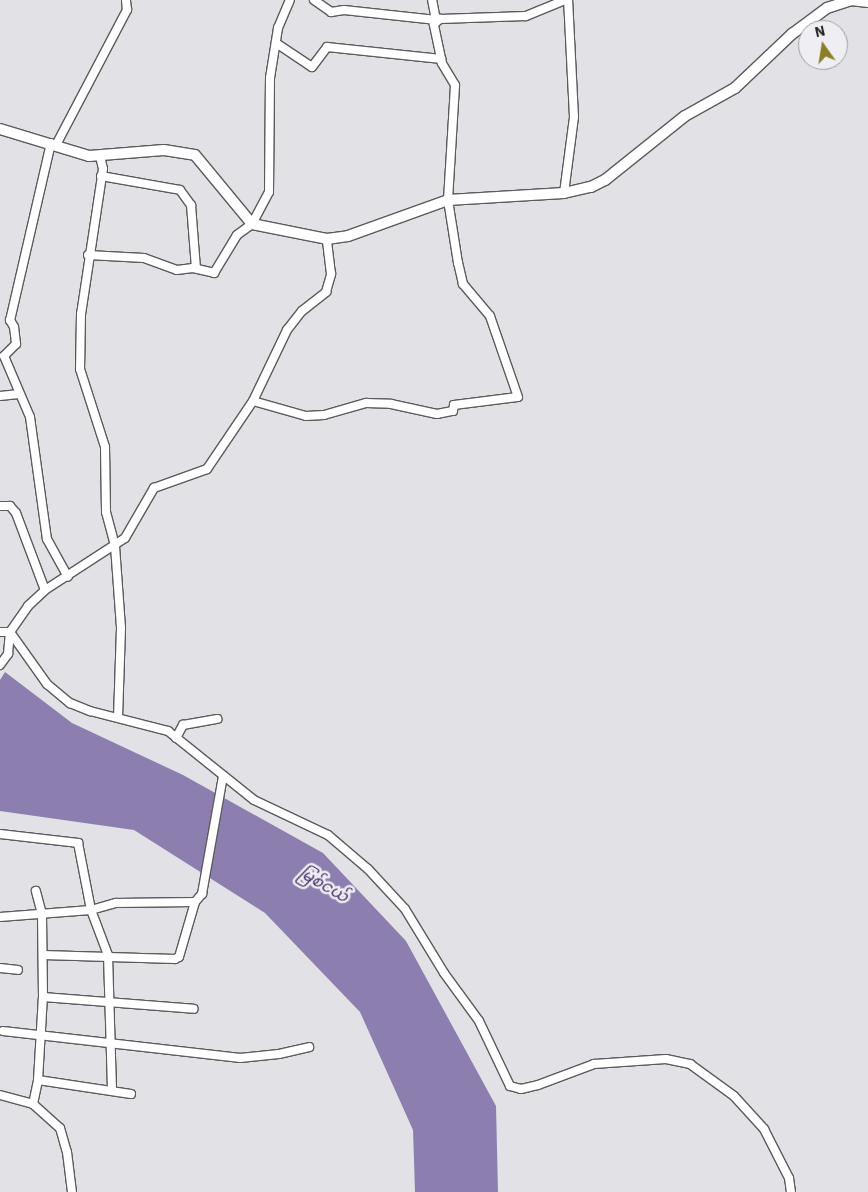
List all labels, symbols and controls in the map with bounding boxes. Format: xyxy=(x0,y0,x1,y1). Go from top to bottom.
north arrow xyxy=(798,20,848,70)
text: N xyxy=(813,21,827,41)
water label: မြစ်ငယ် xyxy=(296,862,352,906)

